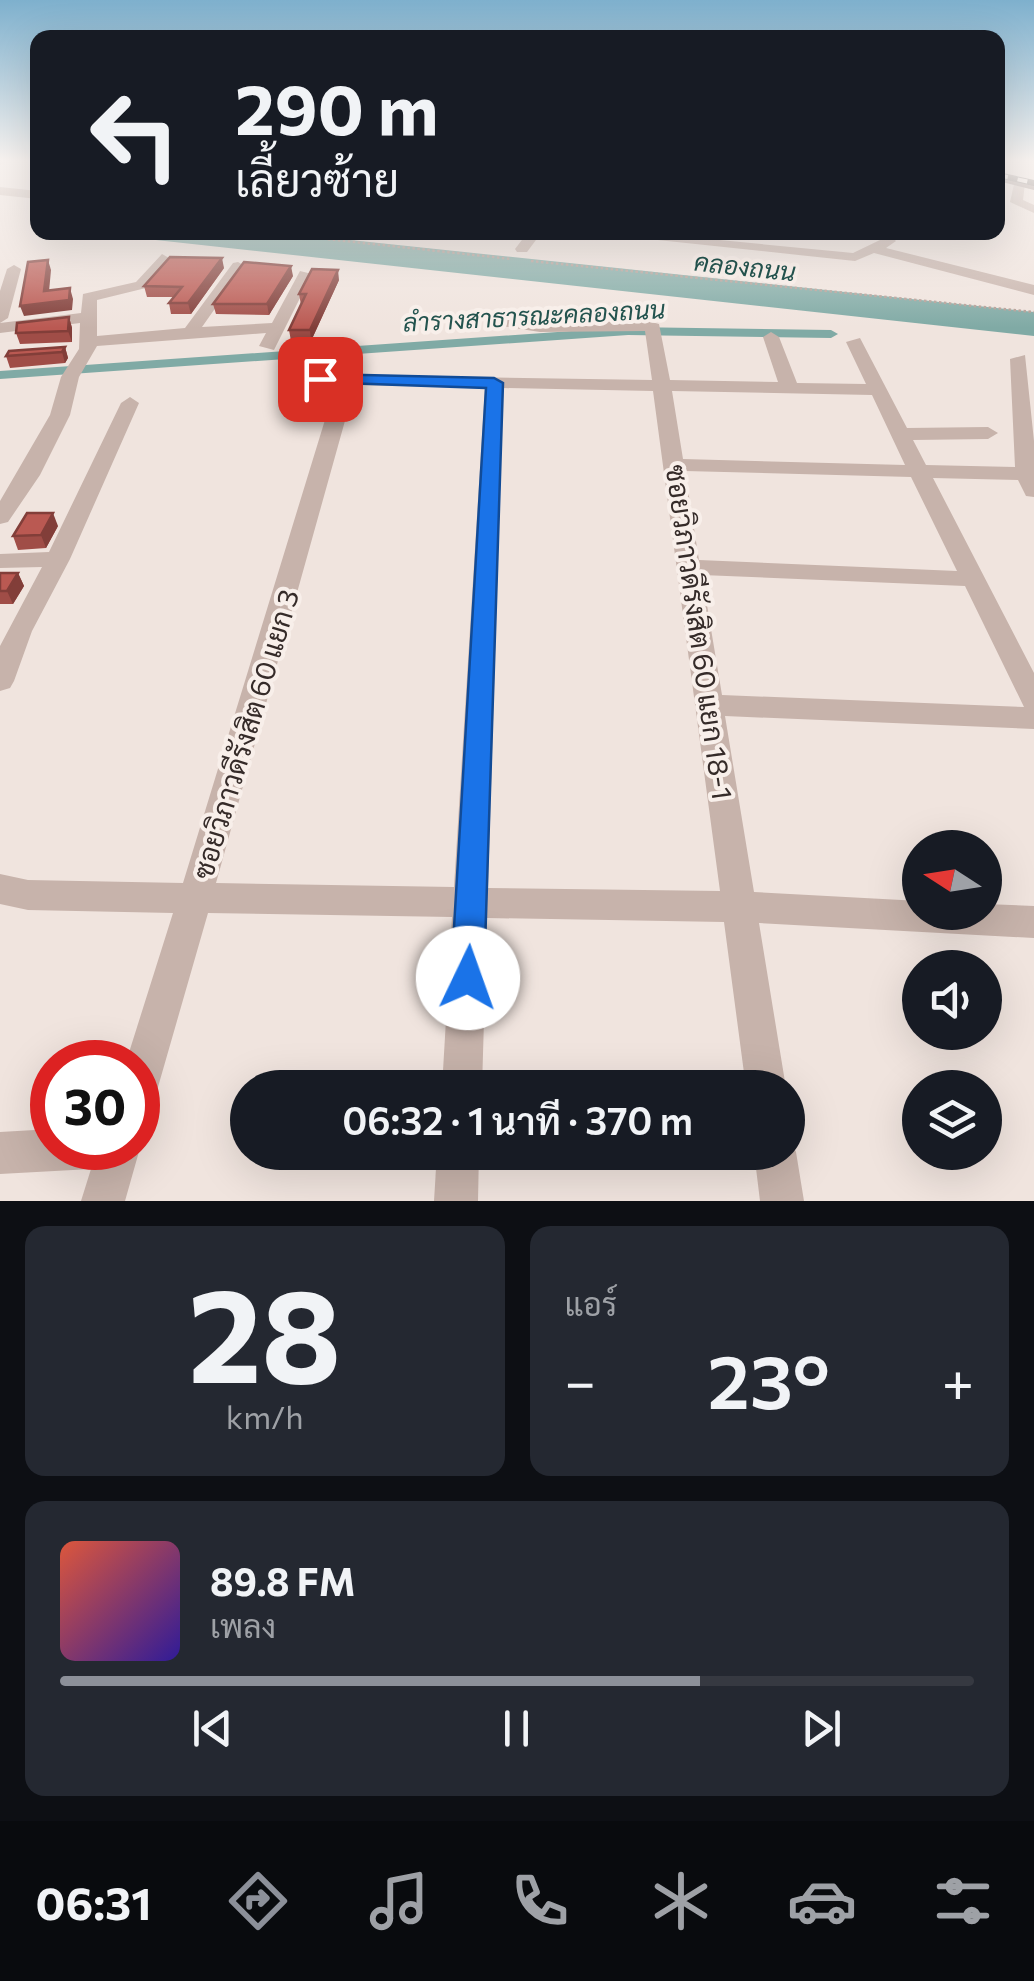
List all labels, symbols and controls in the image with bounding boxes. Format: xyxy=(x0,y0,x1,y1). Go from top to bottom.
text: 290 m xyxy=(235,64,439,149)
icon: left xyxy=(70,70,200,200)
text: เลี้ยวซ้าย xyxy=(235,151,399,206)
water label: คลองถนน xyxy=(693,246,797,286)
water label: ลำรางสาธารณะคลองถนน xyxy=(402,293,666,337)
pin xyxy=(278,337,363,422)
icon: arrive xyxy=(293,352,348,407)
street label: ซอยวิภาวดีรังสิต 60 แยก 18-1 xyxy=(660,462,740,802)
street label: ซอยวิภาวดีรังสิต 60 แยก 3 xyxy=(185,585,305,883)
north arrow xyxy=(902,830,1002,930)
map controls xyxy=(902,830,1002,1170)
position arrow xyxy=(416,926,520,1030)
button: sound xyxy=(902,950,1002,1050)
speed limit sign: 30 xyxy=(30,1040,160,1170)
button: layers xyxy=(902,1070,1002,1170)
text: 06:32 · 1 นาที · 370 m xyxy=(342,1096,693,1143)
text: 28 xyxy=(188,1251,342,1410)
text: แอร์ xyxy=(565,1283,617,1323)
text: 23° xyxy=(708,1333,830,1424)
text: − xyxy=(565,1346,596,1413)
text: + xyxy=(942,1346,974,1413)
text: km/h xyxy=(226,1396,304,1436)
text: 89.8 FM xyxy=(210,1557,355,1604)
text: เพลง xyxy=(210,1605,276,1645)
icon: previous xyxy=(185,1701,240,1756)
icon: pause xyxy=(489,1701,544,1756)
icon: next xyxy=(794,1701,849,1756)
icon: directions xyxy=(223,1866,293,1936)
icon: music xyxy=(364,1866,434,1936)
icon: phone xyxy=(505,1866,575,1936)
icon: climate xyxy=(646,1866,716,1936)
icon: car xyxy=(787,1866,857,1936)
icon: filters xyxy=(928,1866,998,1936)
text: 06:31 xyxy=(36,1874,152,1929)

